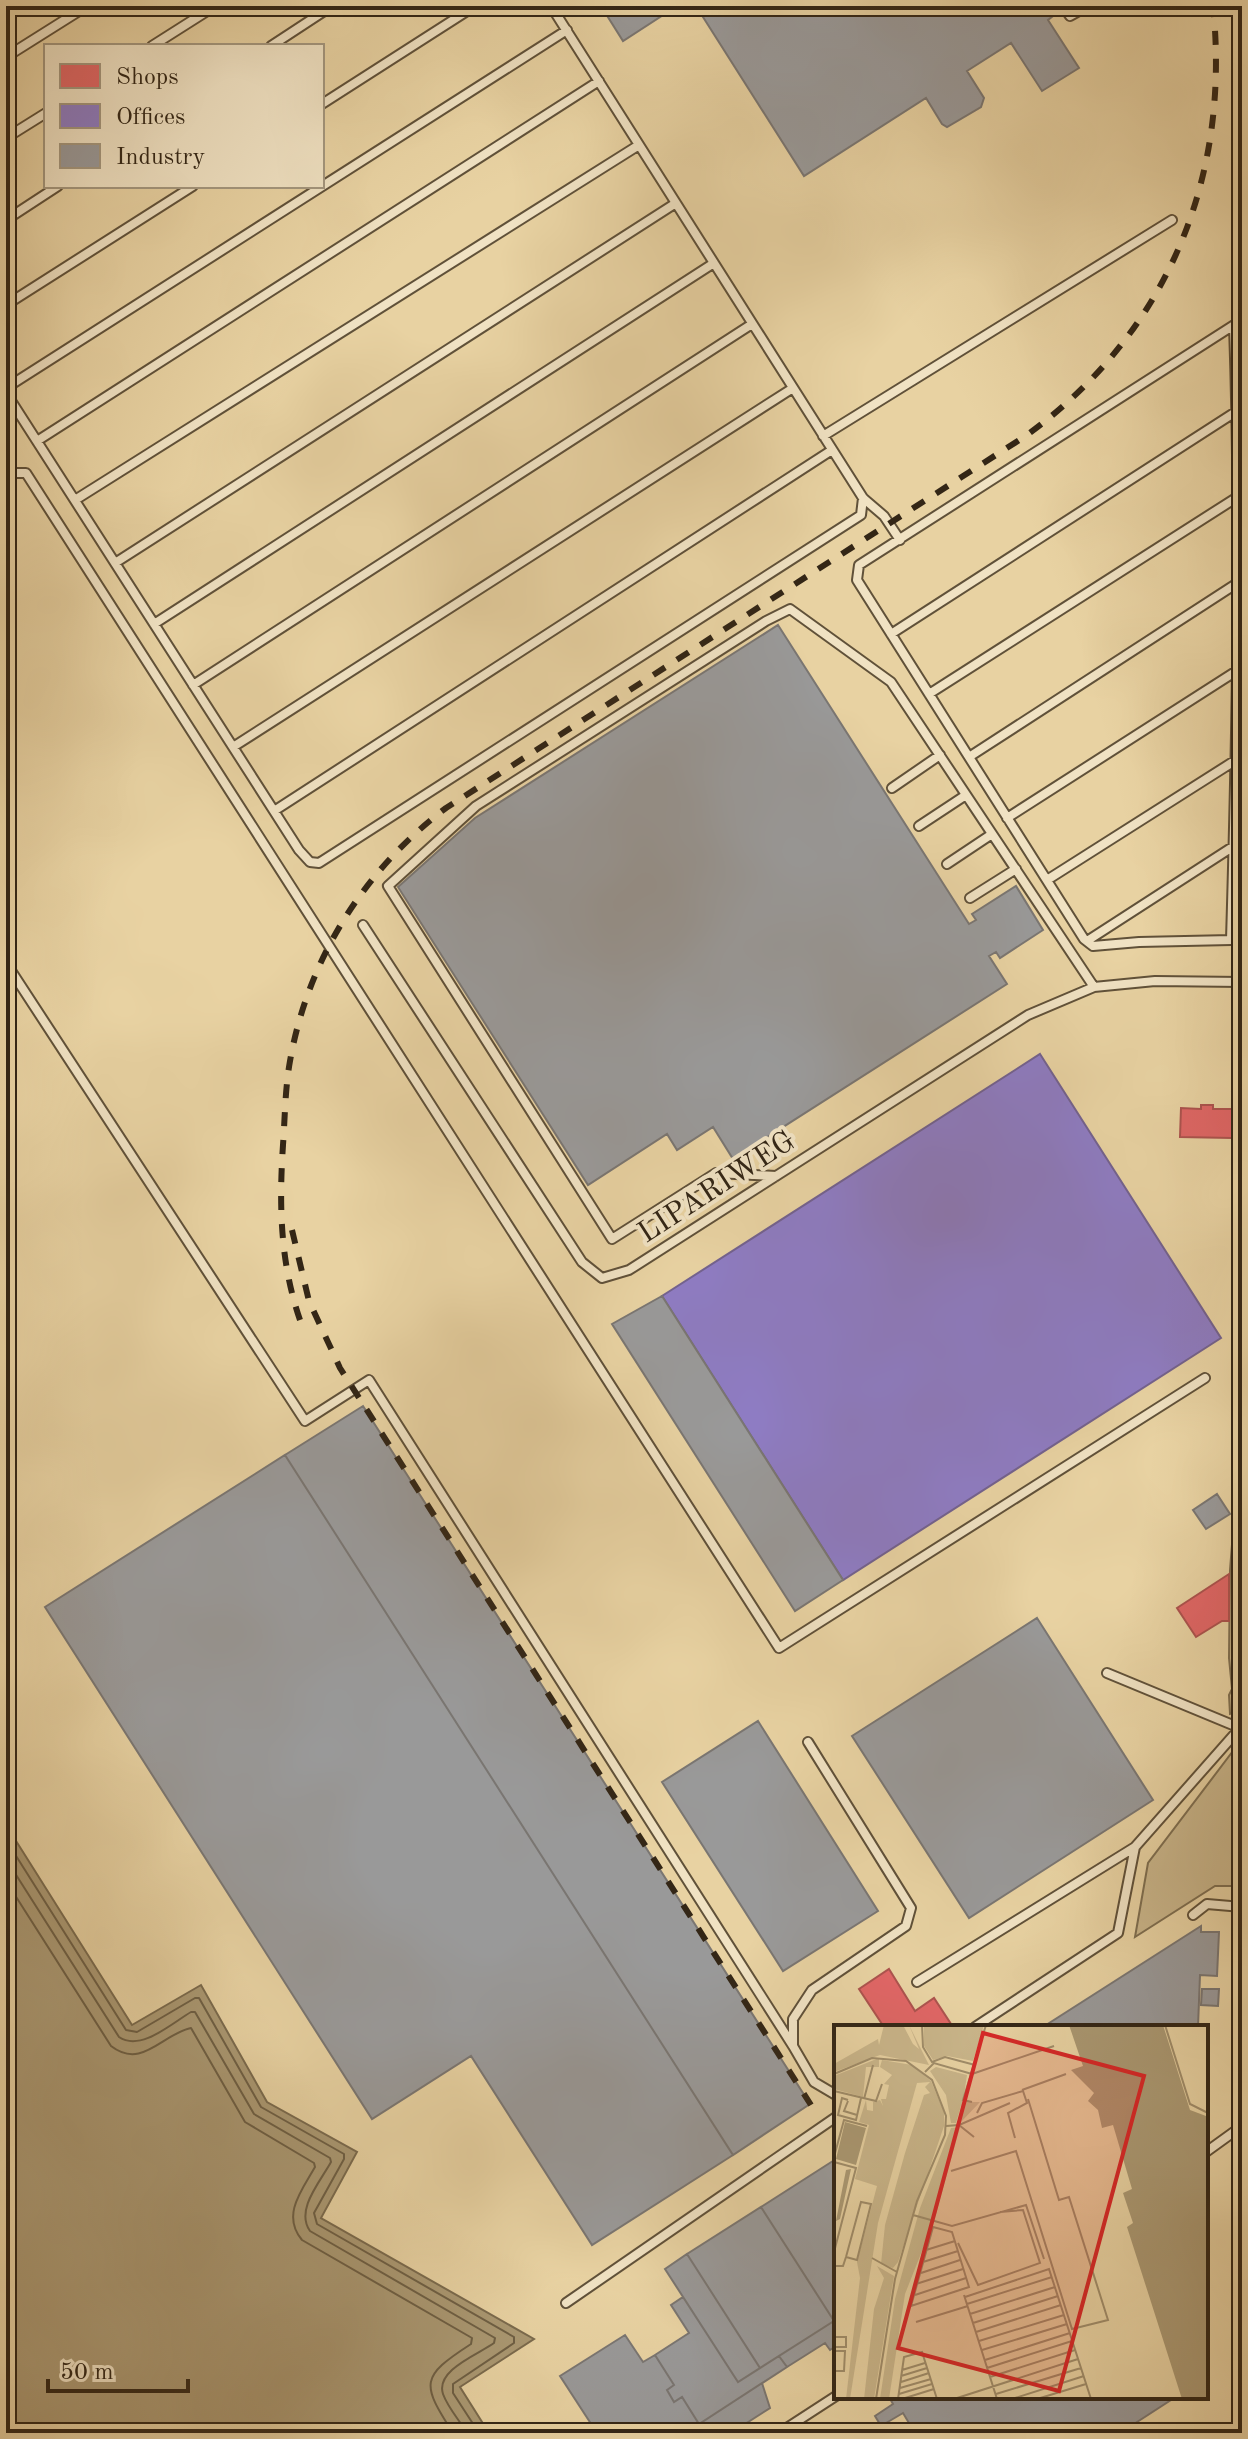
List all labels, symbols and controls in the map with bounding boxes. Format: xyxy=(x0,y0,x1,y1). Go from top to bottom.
legend xyxy=(44,44,324,188)
text: Shops xyxy=(116,66,179,90)
text: Offices xyxy=(116,106,185,130)
text: Industry xyxy=(116,146,205,170)
street label: LIPARIWEG xyxy=(633,1126,801,1249)
inset map xyxy=(834,2025,1208,2399)
scale bar xyxy=(48,2343,188,2393)
text: 50 m xyxy=(60,2361,114,2385)

